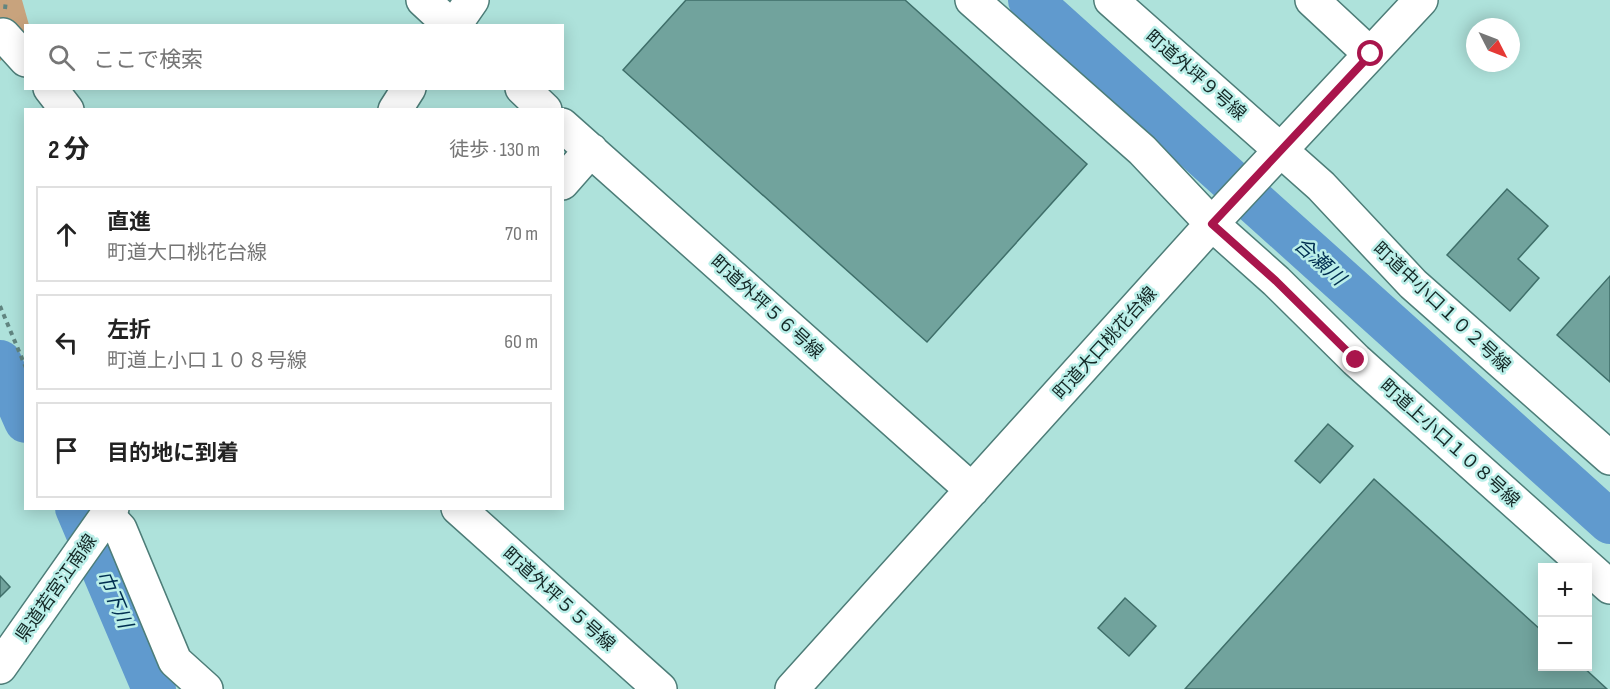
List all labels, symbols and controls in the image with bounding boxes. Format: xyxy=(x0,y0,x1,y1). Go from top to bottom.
north arrow xyxy=(1466,18,1520,72)
search box xyxy=(24,24,564,90)
street label: 町道外坪９号線 xyxy=(1141,26,1250,125)
route start xyxy=(1357,40,1383,66)
icon: search xyxy=(45,41,78,74)
text: ここで検索 xyxy=(93,47,203,74)
text: 2 分 xyxy=(48,135,89,166)
text: 徒歩 · 130 m xyxy=(449,138,540,162)
text: 直進 xyxy=(107,209,151,236)
icon: ahead xyxy=(50,218,83,251)
text: 70 m xyxy=(505,222,538,246)
water label: 合瀬川 xyxy=(1289,233,1351,292)
street label: 町道中小口１０２号線 xyxy=(1369,238,1515,376)
text: 町道大口桃花台線 xyxy=(107,241,267,265)
street label: 町道外坪５６号線 xyxy=(706,251,827,363)
street label: 町道大口桃花台線 xyxy=(1049,283,1161,404)
text: 左折 xyxy=(107,317,151,344)
icon: left xyxy=(50,326,83,359)
text: 60 m xyxy=(504,330,538,354)
route end xyxy=(1342,346,1368,372)
text: 町道上小口１０８号線 xyxy=(107,349,307,373)
street label: 町道上小口１０８号線 xyxy=(1376,375,1524,511)
icon: arrive xyxy=(50,434,83,467)
text: 目的地に到着 xyxy=(107,440,239,467)
street label: 県道若宮江南線 xyxy=(12,531,101,646)
street label: 町道外坪５５号線 xyxy=(498,543,619,655)
map controls xyxy=(1538,563,1592,671)
button: + xyxy=(1538,563,1592,617)
water label: 巾下川 xyxy=(91,567,138,634)
button: − xyxy=(1538,617,1592,671)

